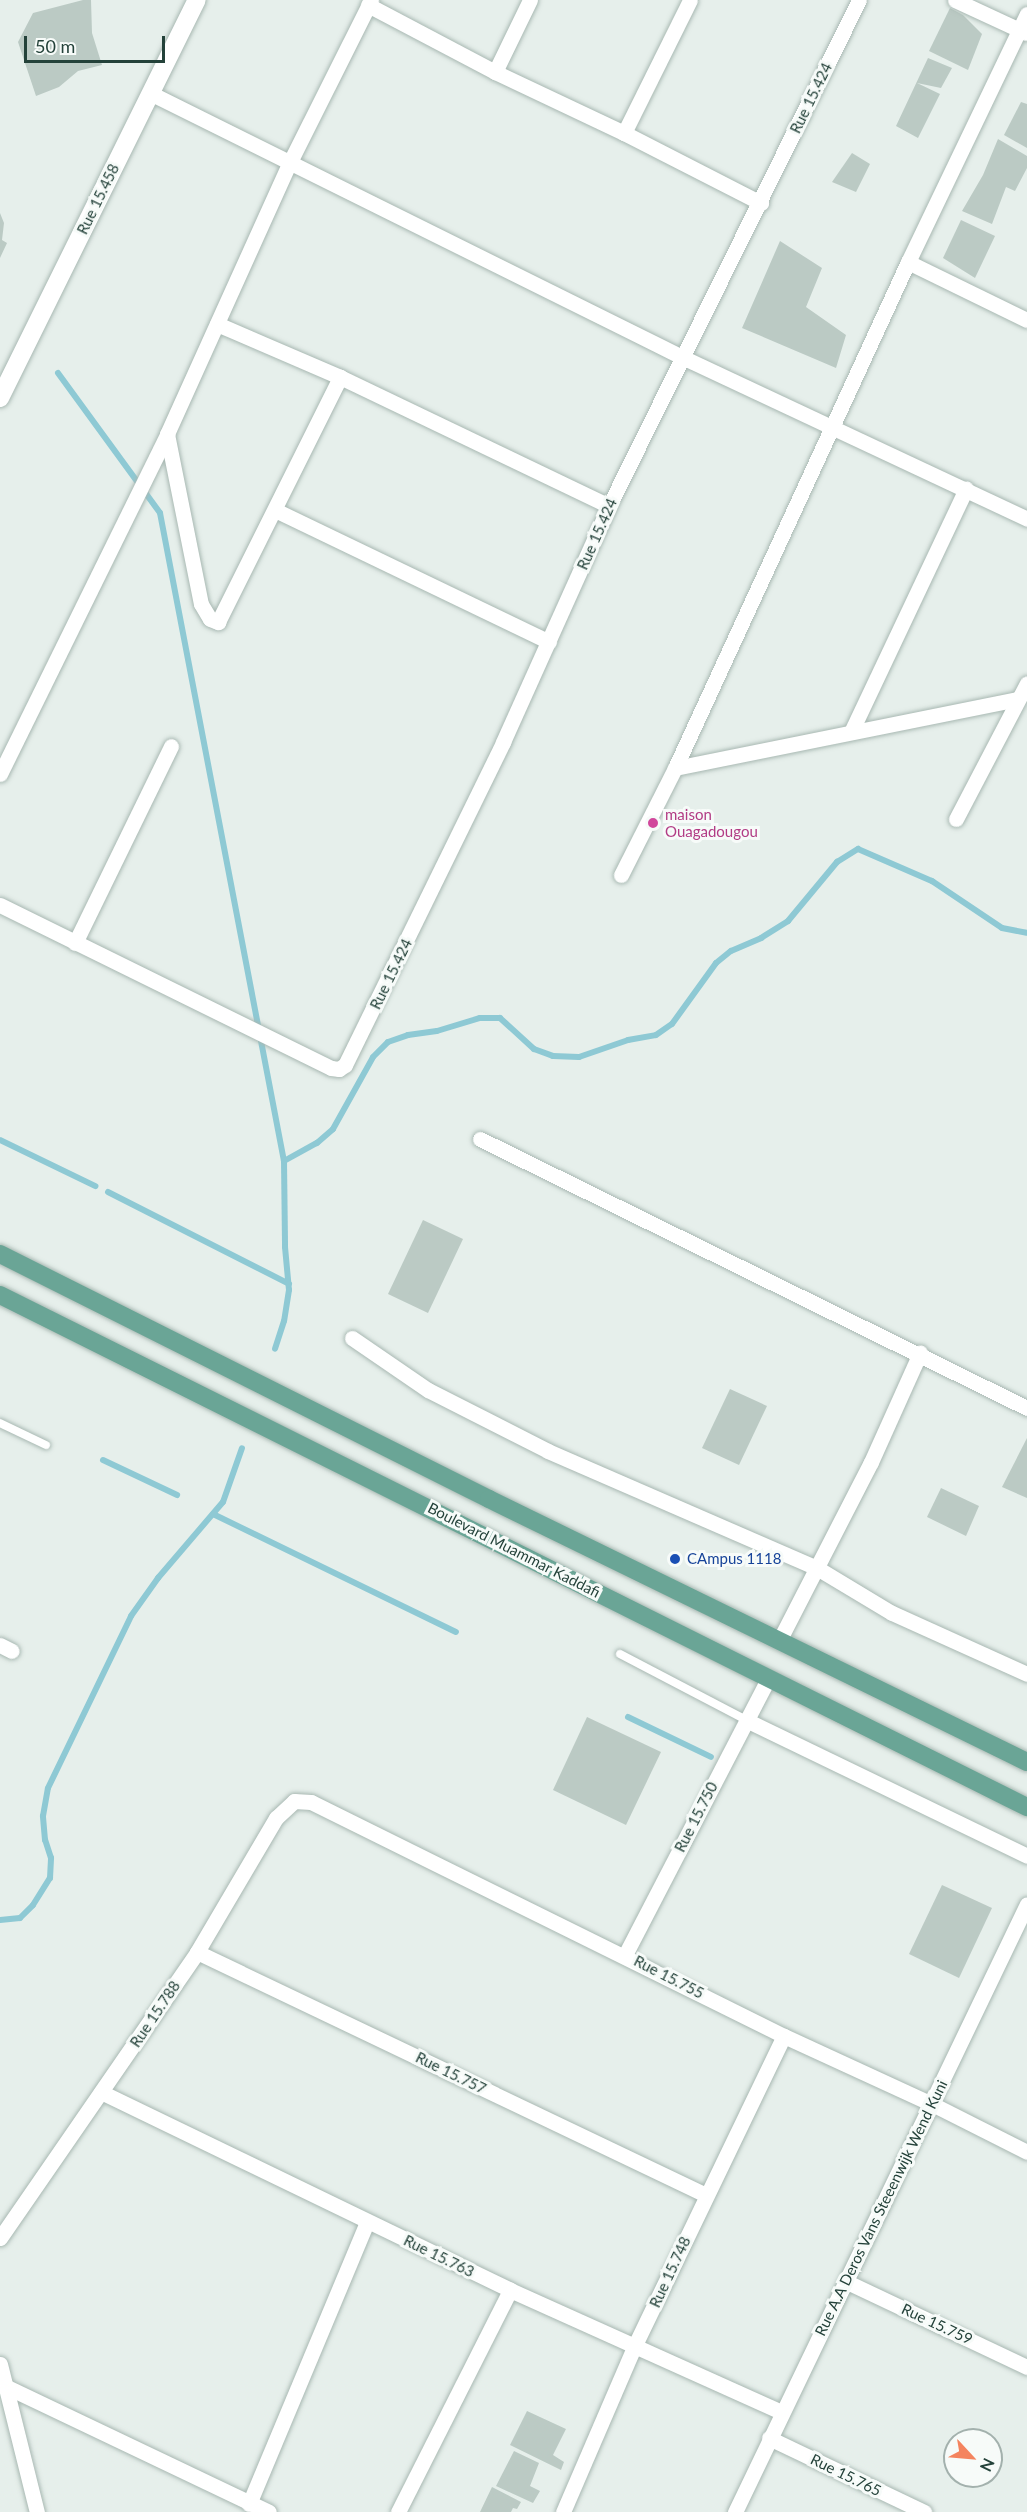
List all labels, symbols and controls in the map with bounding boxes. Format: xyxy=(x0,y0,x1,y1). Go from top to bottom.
scale bar xyxy=(27,24,168,62)
text: 50 m xyxy=(35,35,75,57)
street label: Rue 15.424 xyxy=(786,60,836,136)
street label: Rue 15.458 xyxy=(73,161,123,237)
street label: Rue 15.424 xyxy=(573,496,621,572)
place label: maison Ouagadougou xyxy=(665,805,758,840)
marker: maison Ouagadougou xyxy=(646,816,660,830)
street label: Rue 15.424 xyxy=(366,936,416,1012)
street label: Boulevard Muammar Kaddafi xyxy=(425,1499,603,1601)
place label: CAmpus 1118 xyxy=(687,1550,781,1568)
marker: CAmpus 1118 xyxy=(668,1552,682,1566)
street label: Rue 15.750 xyxy=(671,1779,721,1855)
street label: Rue 15.755 xyxy=(631,1952,707,2002)
street label: Rue 15.788 xyxy=(126,1977,184,2051)
street label: Rue 15.757 xyxy=(413,2048,489,2098)
street label: Rue A.A Deros Vans Steeenwijk Wend Kuni xyxy=(811,2076,951,2340)
street label: Rue 15.763 xyxy=(401,2231,477,2281)
street label: Rue 15.748 xyxy=(646,2234,694,2310)
street label: Rue 15.759 xyxy=(899,2300,975,2348)
north arrow xyxy=(943,2428,1003,2488)
street label: Rue 15.765 xyxy=(808,2450,884,2500)
text: N xyxy=(977,2456,999,2475)

